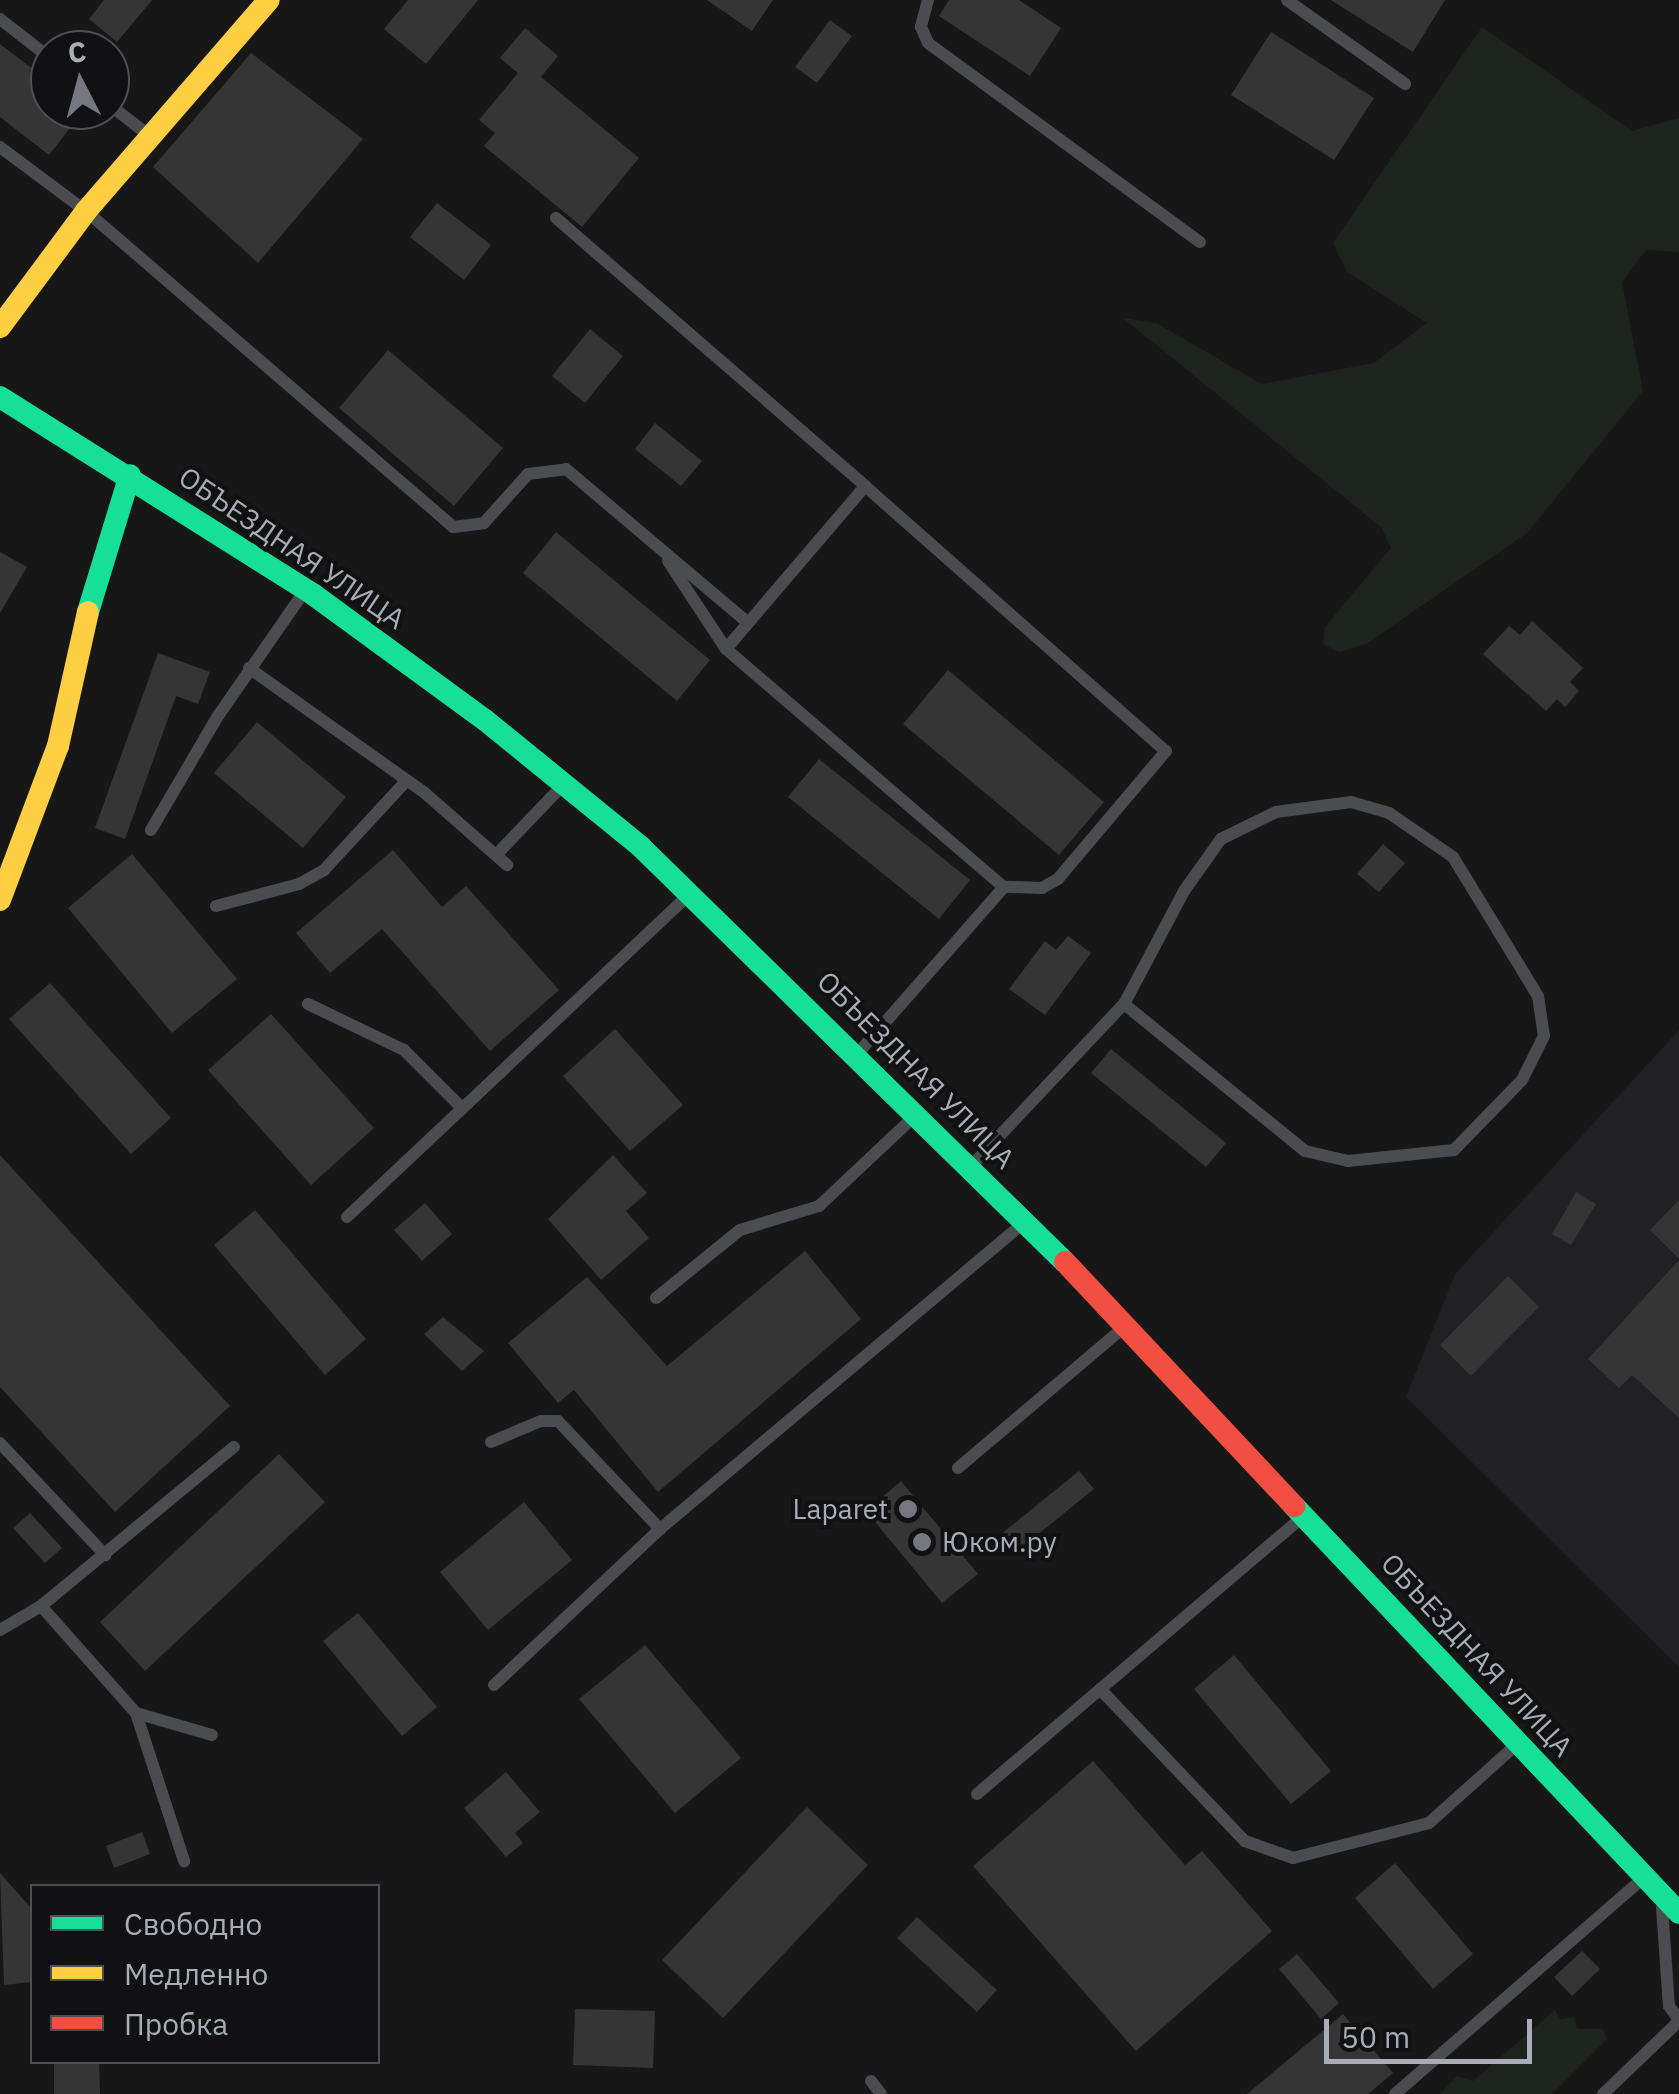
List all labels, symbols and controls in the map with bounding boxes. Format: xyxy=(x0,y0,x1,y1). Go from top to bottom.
north arrow xyxy=(30,30,130,130)
text: С xyxy=(66,32,88,71)
street label: ОБЪЕЗДНАЯ УЛИЦА xyxy=(173,460,411,636)
street label: ОБЪЕЗДНАЯ УЛИЦА xyxy=(810,964,1022,1176)
place label: Laparet xyxy=(793,1492,888,1526)
marker: Laparet xyxy=(897,1498,919,1520)
place label: Юком.ру xyxy=(942,1525,1057,1559)
marker: Юком.ру xyxy=(911,1531,933,1553)
street label: ОБЪЕЗДНАЯ УЛИЦА xyxy=(1374,1547,1580,1763)
legend xyxy=(30,1884,380,2064)
text: Свободно xyxy=(124,1904,262,1943)
text: Медленно xyxy=(124,1954,268,1993)
scale bar xyxy=(1329,1999,1536,2061)
text: Пробка xyxy=(124,2004,228,2043)
text: 50 m xyxy=(1341,2017,1410,2056)

